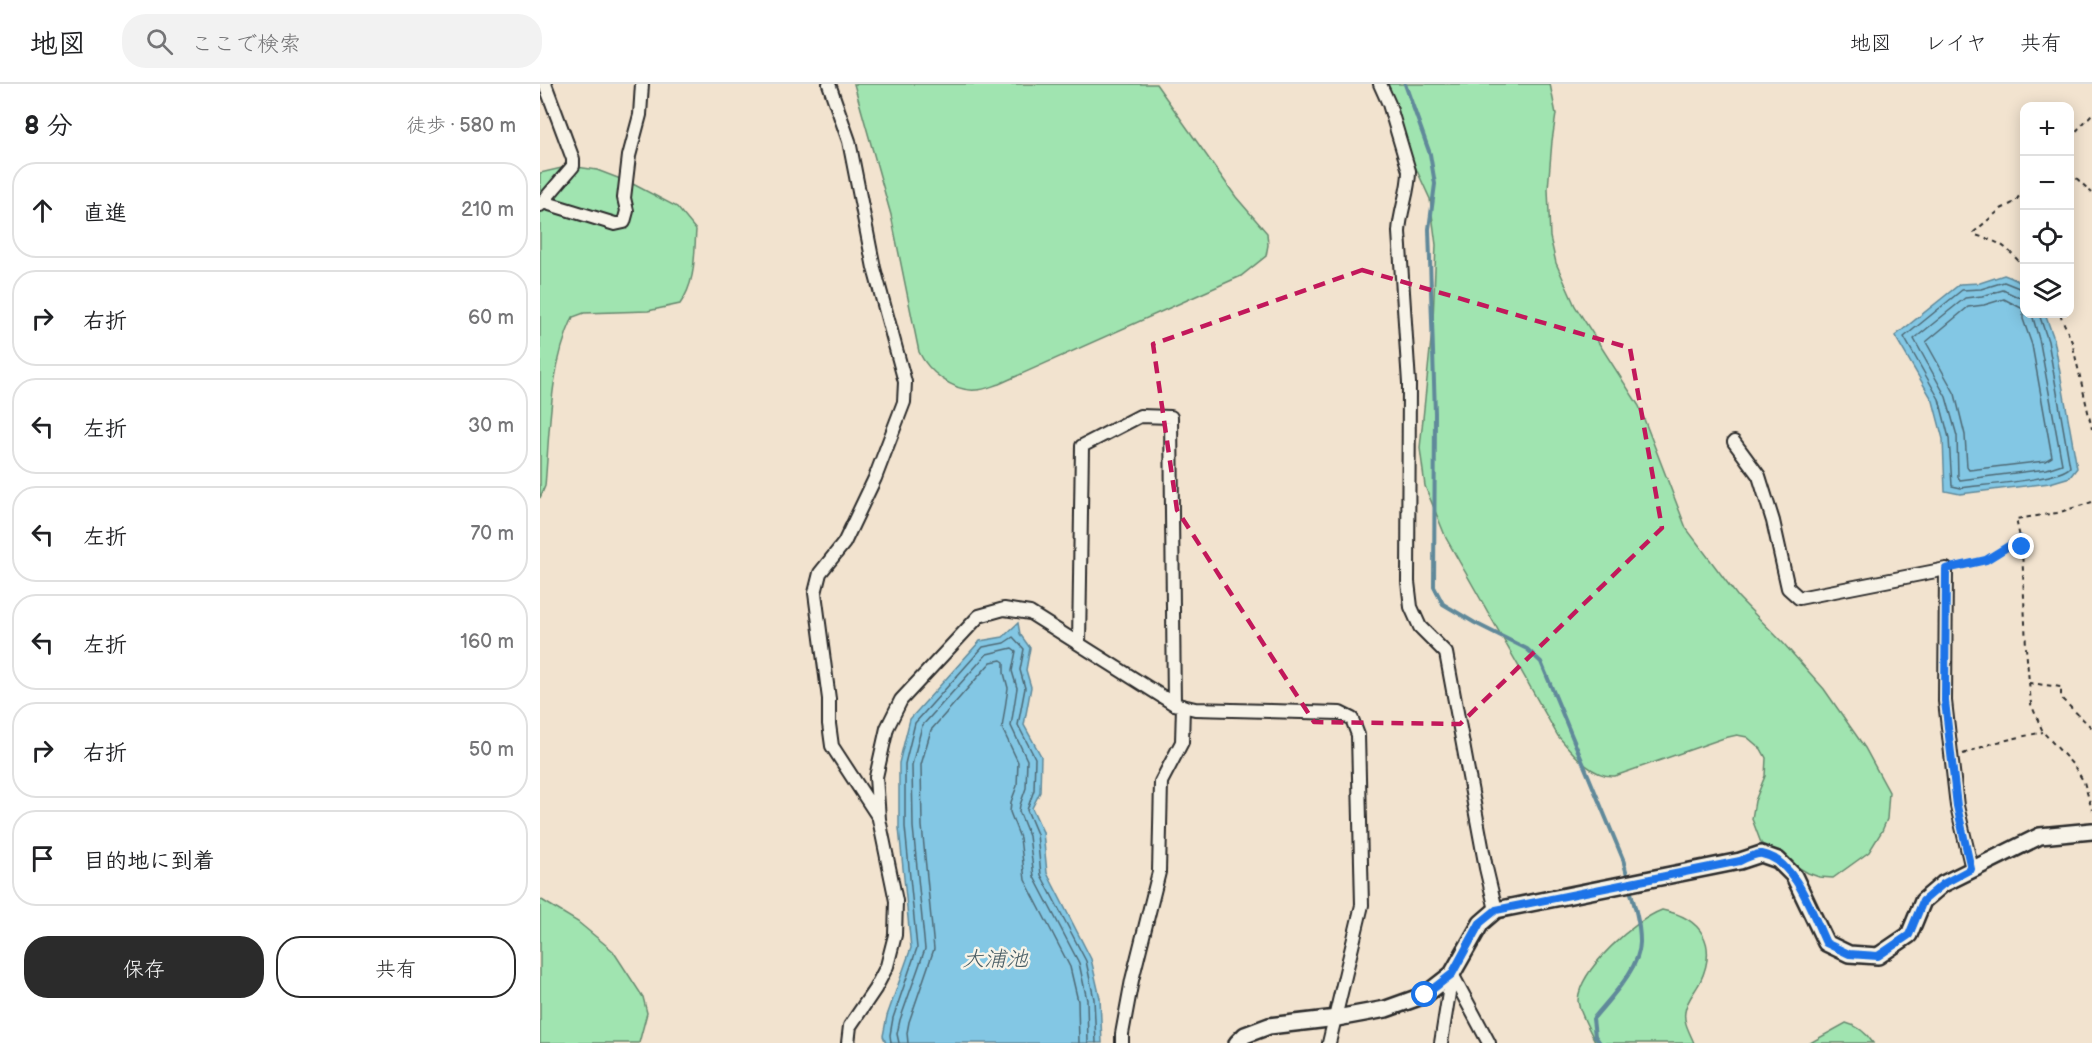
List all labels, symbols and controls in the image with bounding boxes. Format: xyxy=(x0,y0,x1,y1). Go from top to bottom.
search box xyxy=(122,14,542,68)
icon: search xyxy=(143,25,176,58)
text: 地図 xyxy=(30,28,86,61)
text: ここで検索 xyxy=(191,31,301,58)
text: 地図 xyxy=(1850,31,1892,56)
text: レイヤ xyxy=(1925,31,1987,56)
text: 共有 xyxy=(2020,31,2062,56)
map controls xyxy=(2020,102,2074,318)
button: + xyxy=(2020,102,2074,156)
text: 8 分 xyxy=(24,111,73,142)
text: 徒歩 · 580 m xyxy=(406,114,516,138)
button: − xyxy=(2020,156,2074,210)
icon: ahead xyxy=(26,194,59,227)
text: 210 m xyxy=(461,198,514,222)
text: 直進 xyxy=(83,200,127,227)
button: locate xyxy=(2020,210,2074,264)
button: layers xyxy=(2020,264,2074,318)
icon: right xyxy=(26,302,59,335)
text: 60 m xyxy=(468,306,514,330)
text: 右折 xyxy=(83,308,127,335)
icon: left xyxy=(26,410,59,443)
text: 30 m xyxy=(468,414,514,438)
text: 左折 xyxy=(83,416,127,443)
icon: left xyxy=(26,518,59,551)
text: 70 m xyxy=(470,522,514,546)
text: 左折 xyxy=(83,524,127,551)
route end xyxy=(2008,533,2034,559)
icon: left xyxy=(26,626,59,659)
text: 160 m xyxy=(460,630,514,654)
text: 左折 xyxy=(83,632,127,659)
icon: right xyxy=(26,734,59,767)
text: 50 m xyxy=(469,738,514,762)
text: 右折 xyxy=(83,740,127,767)
icon: arrive xyxy=(26,842,59,875)
text: 目的地に到着 xyxy=(83,848,215,875)
button: 保存 xyxy=(24,936,264,998)
button: 共有 xyxy=(276,936,516,998)
water label: 大浦池 xyxy=(962,946,1029,973)
route start xyxy=(1411,981,1437,1007)

